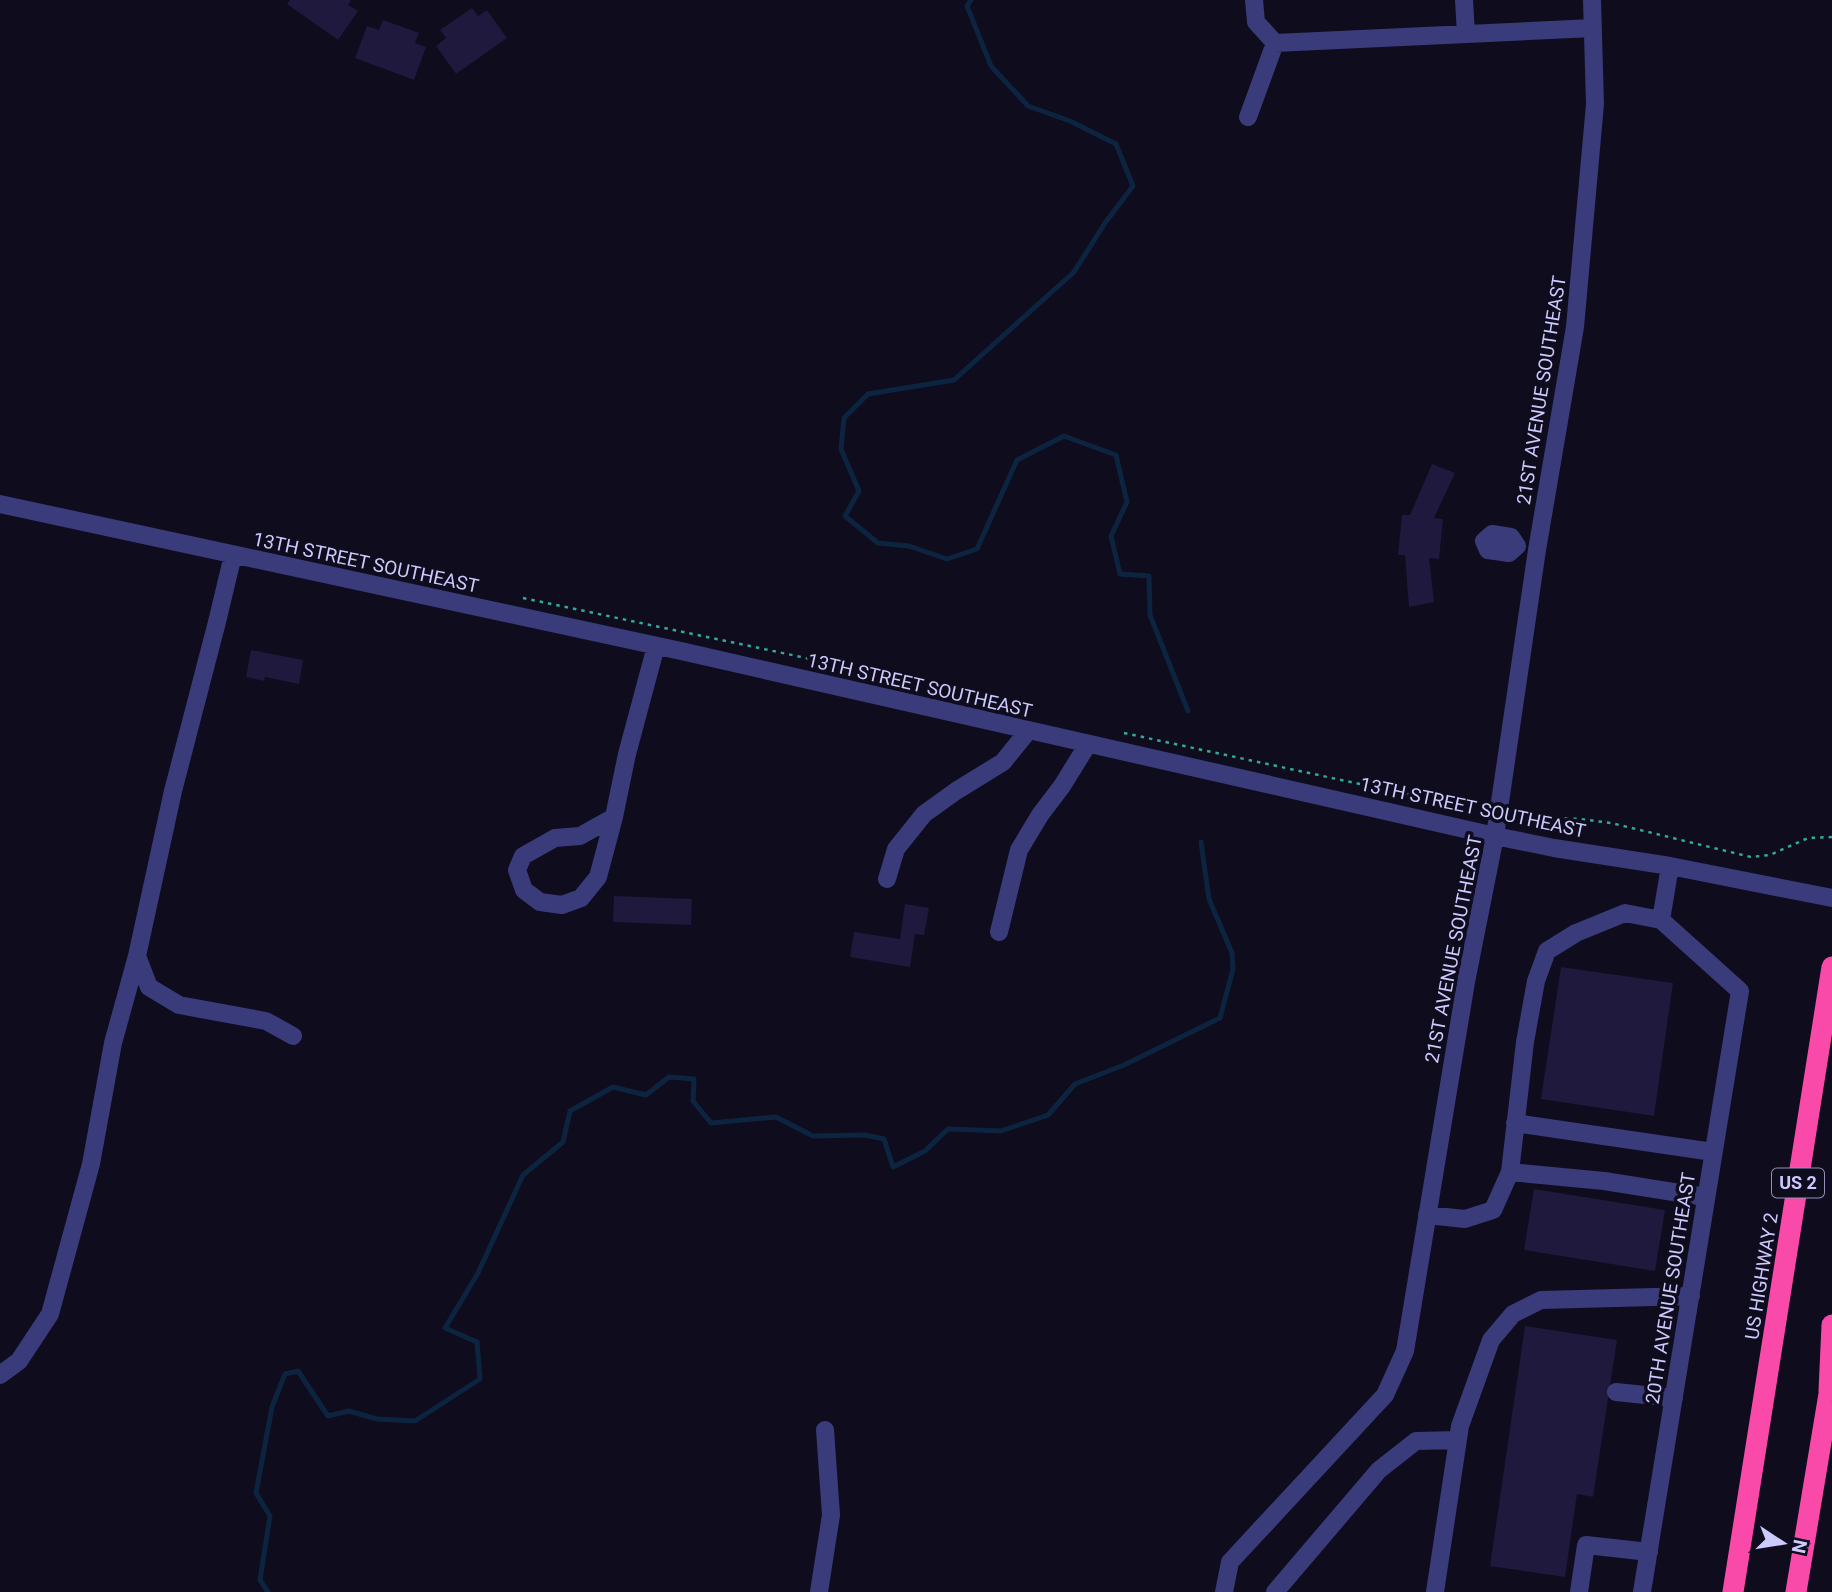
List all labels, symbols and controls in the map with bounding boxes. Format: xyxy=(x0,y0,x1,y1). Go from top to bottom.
street label: 21ST AVENUE SOUTHEAST xyxy=(1512,274,1571,506)
street label: 13TH STREET SOUTHEAST xyxy=(251,527,481,598)
street label: 13TH STREET SOUTHEAST xyxy=(805,648,1035,723)
street label: 13TH STREET SOUTHEAST xyxy=(1358,772,1588,843)
street label: 21ST AVENUE SOUTHEAST xyxy=(1420,833,1487,1065)
road number: US 2 xyxy=(1772,1168,1824,1198)
street label: 20TH AVENUE SOUTHEAST xyxy=(1641,1171,1700,1406)
street label: US HIGHWAY 2 xyxy=(1740,1211,1783,1341)
north arrow xyxy=(1748,1508,1818,1578)
text: N xyxy=(1786,1537,1812,1555)

